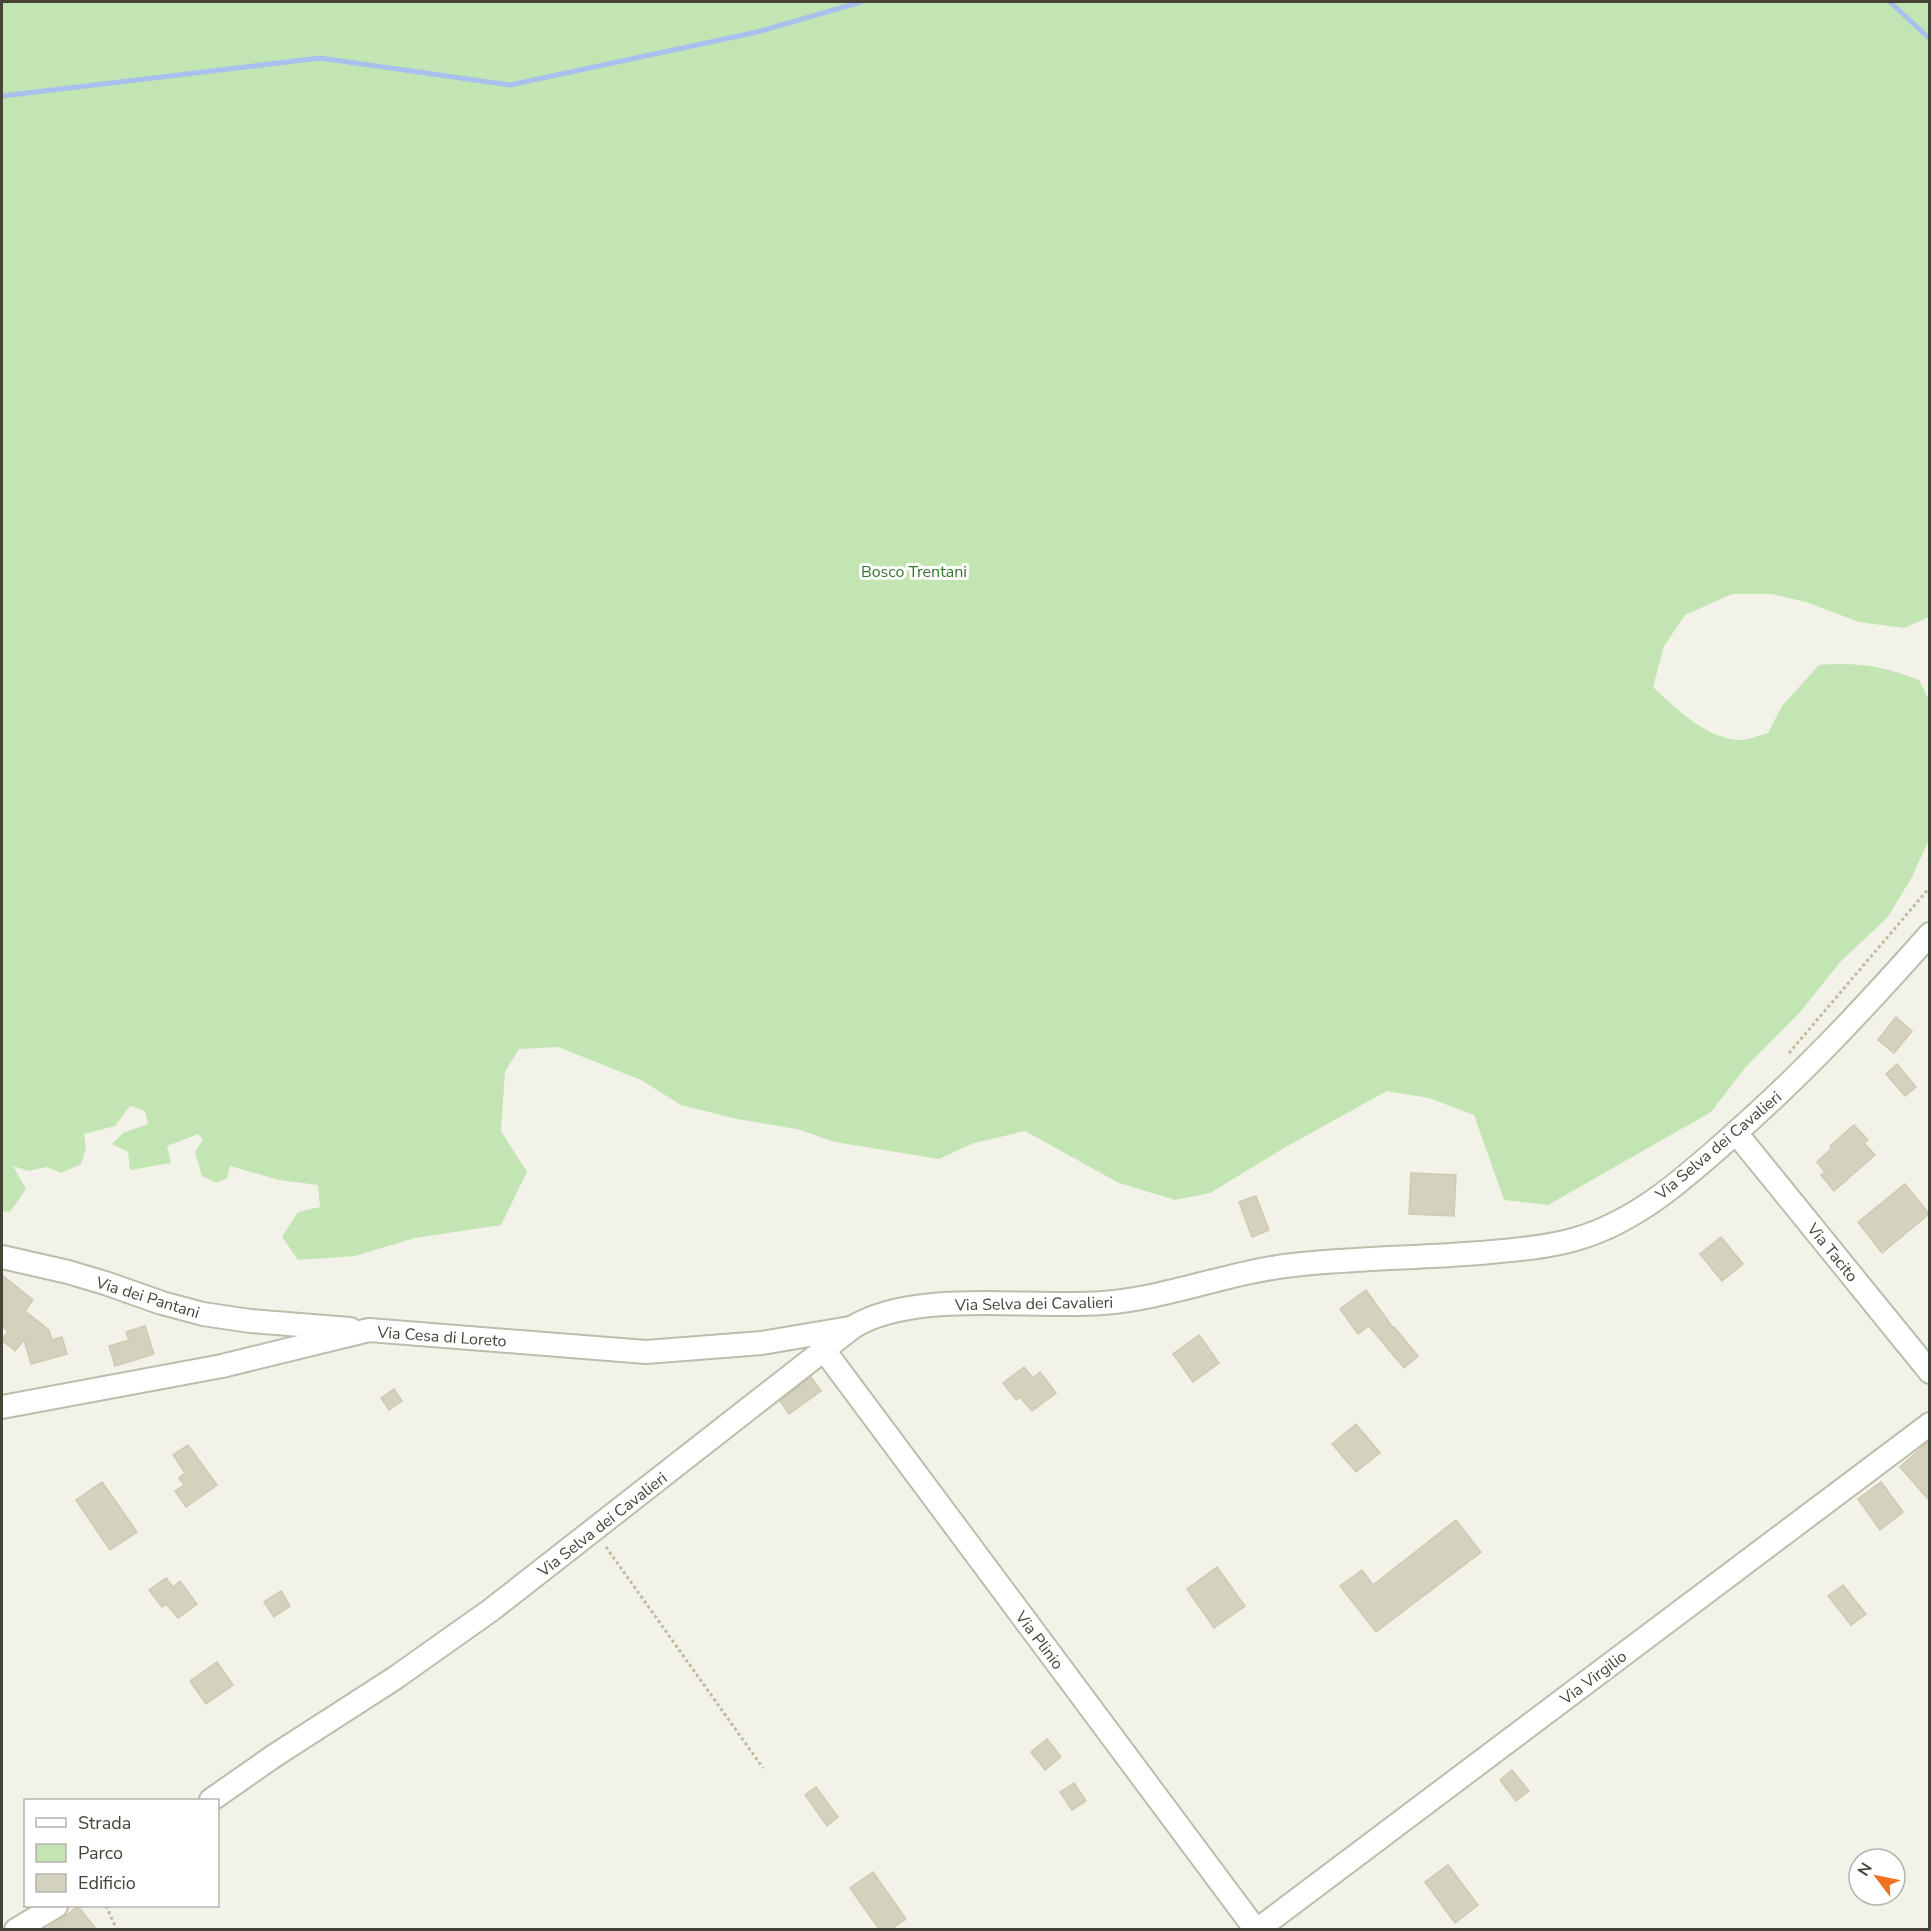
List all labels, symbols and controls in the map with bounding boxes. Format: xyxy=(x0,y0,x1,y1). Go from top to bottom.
park label: Bosco Trentani xyxy=(861,561,967,583)
street label: Via Selva dei Cavalieri xyxy=(1650,1086,1786,1206)
street label: Via Tacito xyxy=(1801,1218,1863,1287)
street label: Via dei Pantani xyxy=(92,1271,202,1324)
street label: Via Selva dei Cavalieri xyxy=(954,1292,1113,1316)
street label: Via Cesa di Loreto xyxy=(376,1321,507,1352)
street label: Via Selva dei Cavalieri xyxy=(533,1467,672,1583)
street label: Via Plinio xyxy=(1009,1606,1068,1674)
street label: Via Virgilio xyxy=(1555,1645,1631,1711)
legend xyxy=(24,1799,219,1907)
text: Strada xyxy=(78,1811,131,1835)
text: Parco xyxy=(78,1841,123,1865)
north arrow xyxy=(1847,1847,1907,1907)
text: N xyxy=(1853,1859,1878,1880)
text: Edificio xyxy=(78,1871,136,1895)

